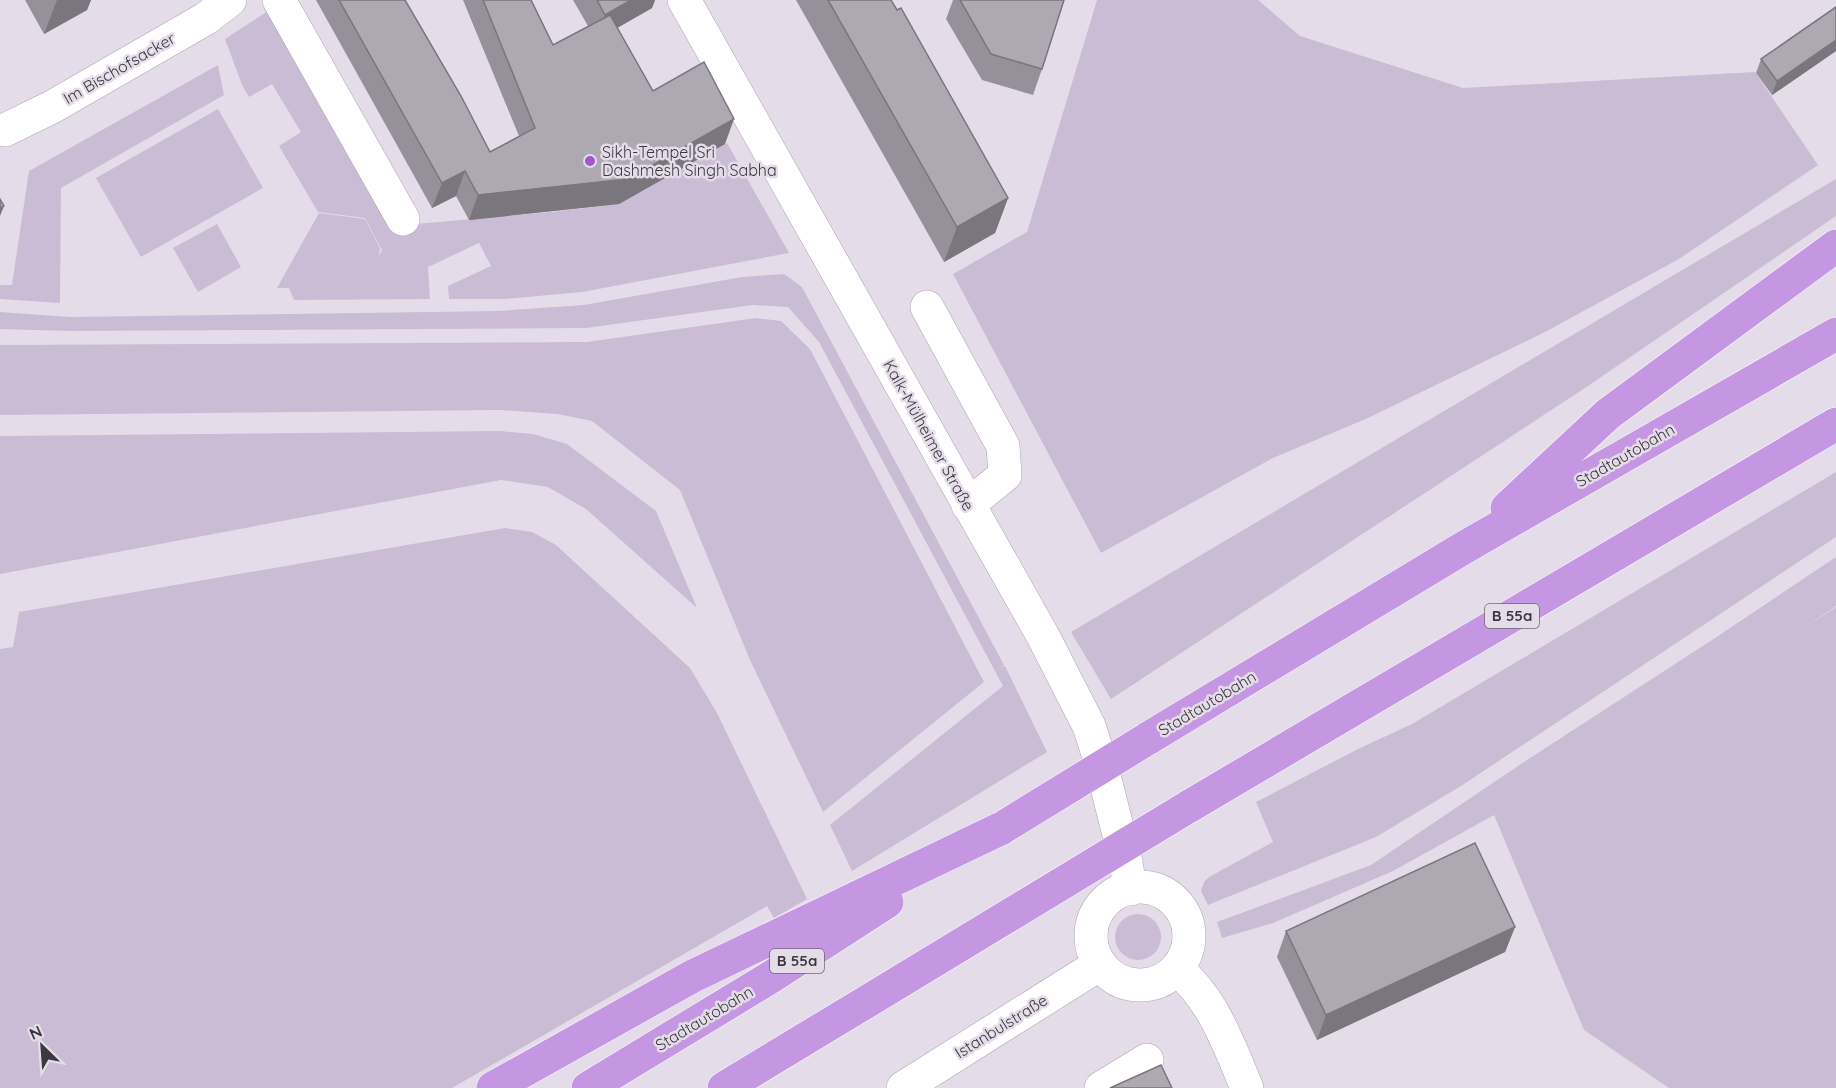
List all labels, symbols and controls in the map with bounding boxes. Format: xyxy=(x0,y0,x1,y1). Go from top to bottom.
street label: Im Bischofsacker xyxy=(59,28,179,108)
place label: Sikh-Tempel Sri Dashmesh Singh Sabha xyxy=(602,142,777,180)
marker: Sikh-Tempel Sri Dashmesh Singh Sabha xyxy=(583,154,597,168)
street label: Kalk-Mülheimer Straße xyxy=(879,356,979,514)
street label: Stadtautobahn xyxy=(1572,419,1678,491)
road number: B 55a xyxy=(1485,604,1539,628)
street label: Stadtautobahn xyxy=(1154,666,1260,740)
road number: B 55a xyxy=(770,949,824,973)
street label: Stadtautobahn xyxy=(651,981,757,1055)
street label: Istanbulstraße xyxy=(951,990,1051,1062)
north arrow xyxy=(12,1016,72,1076)
text: N xyxy=(26,1021,45,1044)

